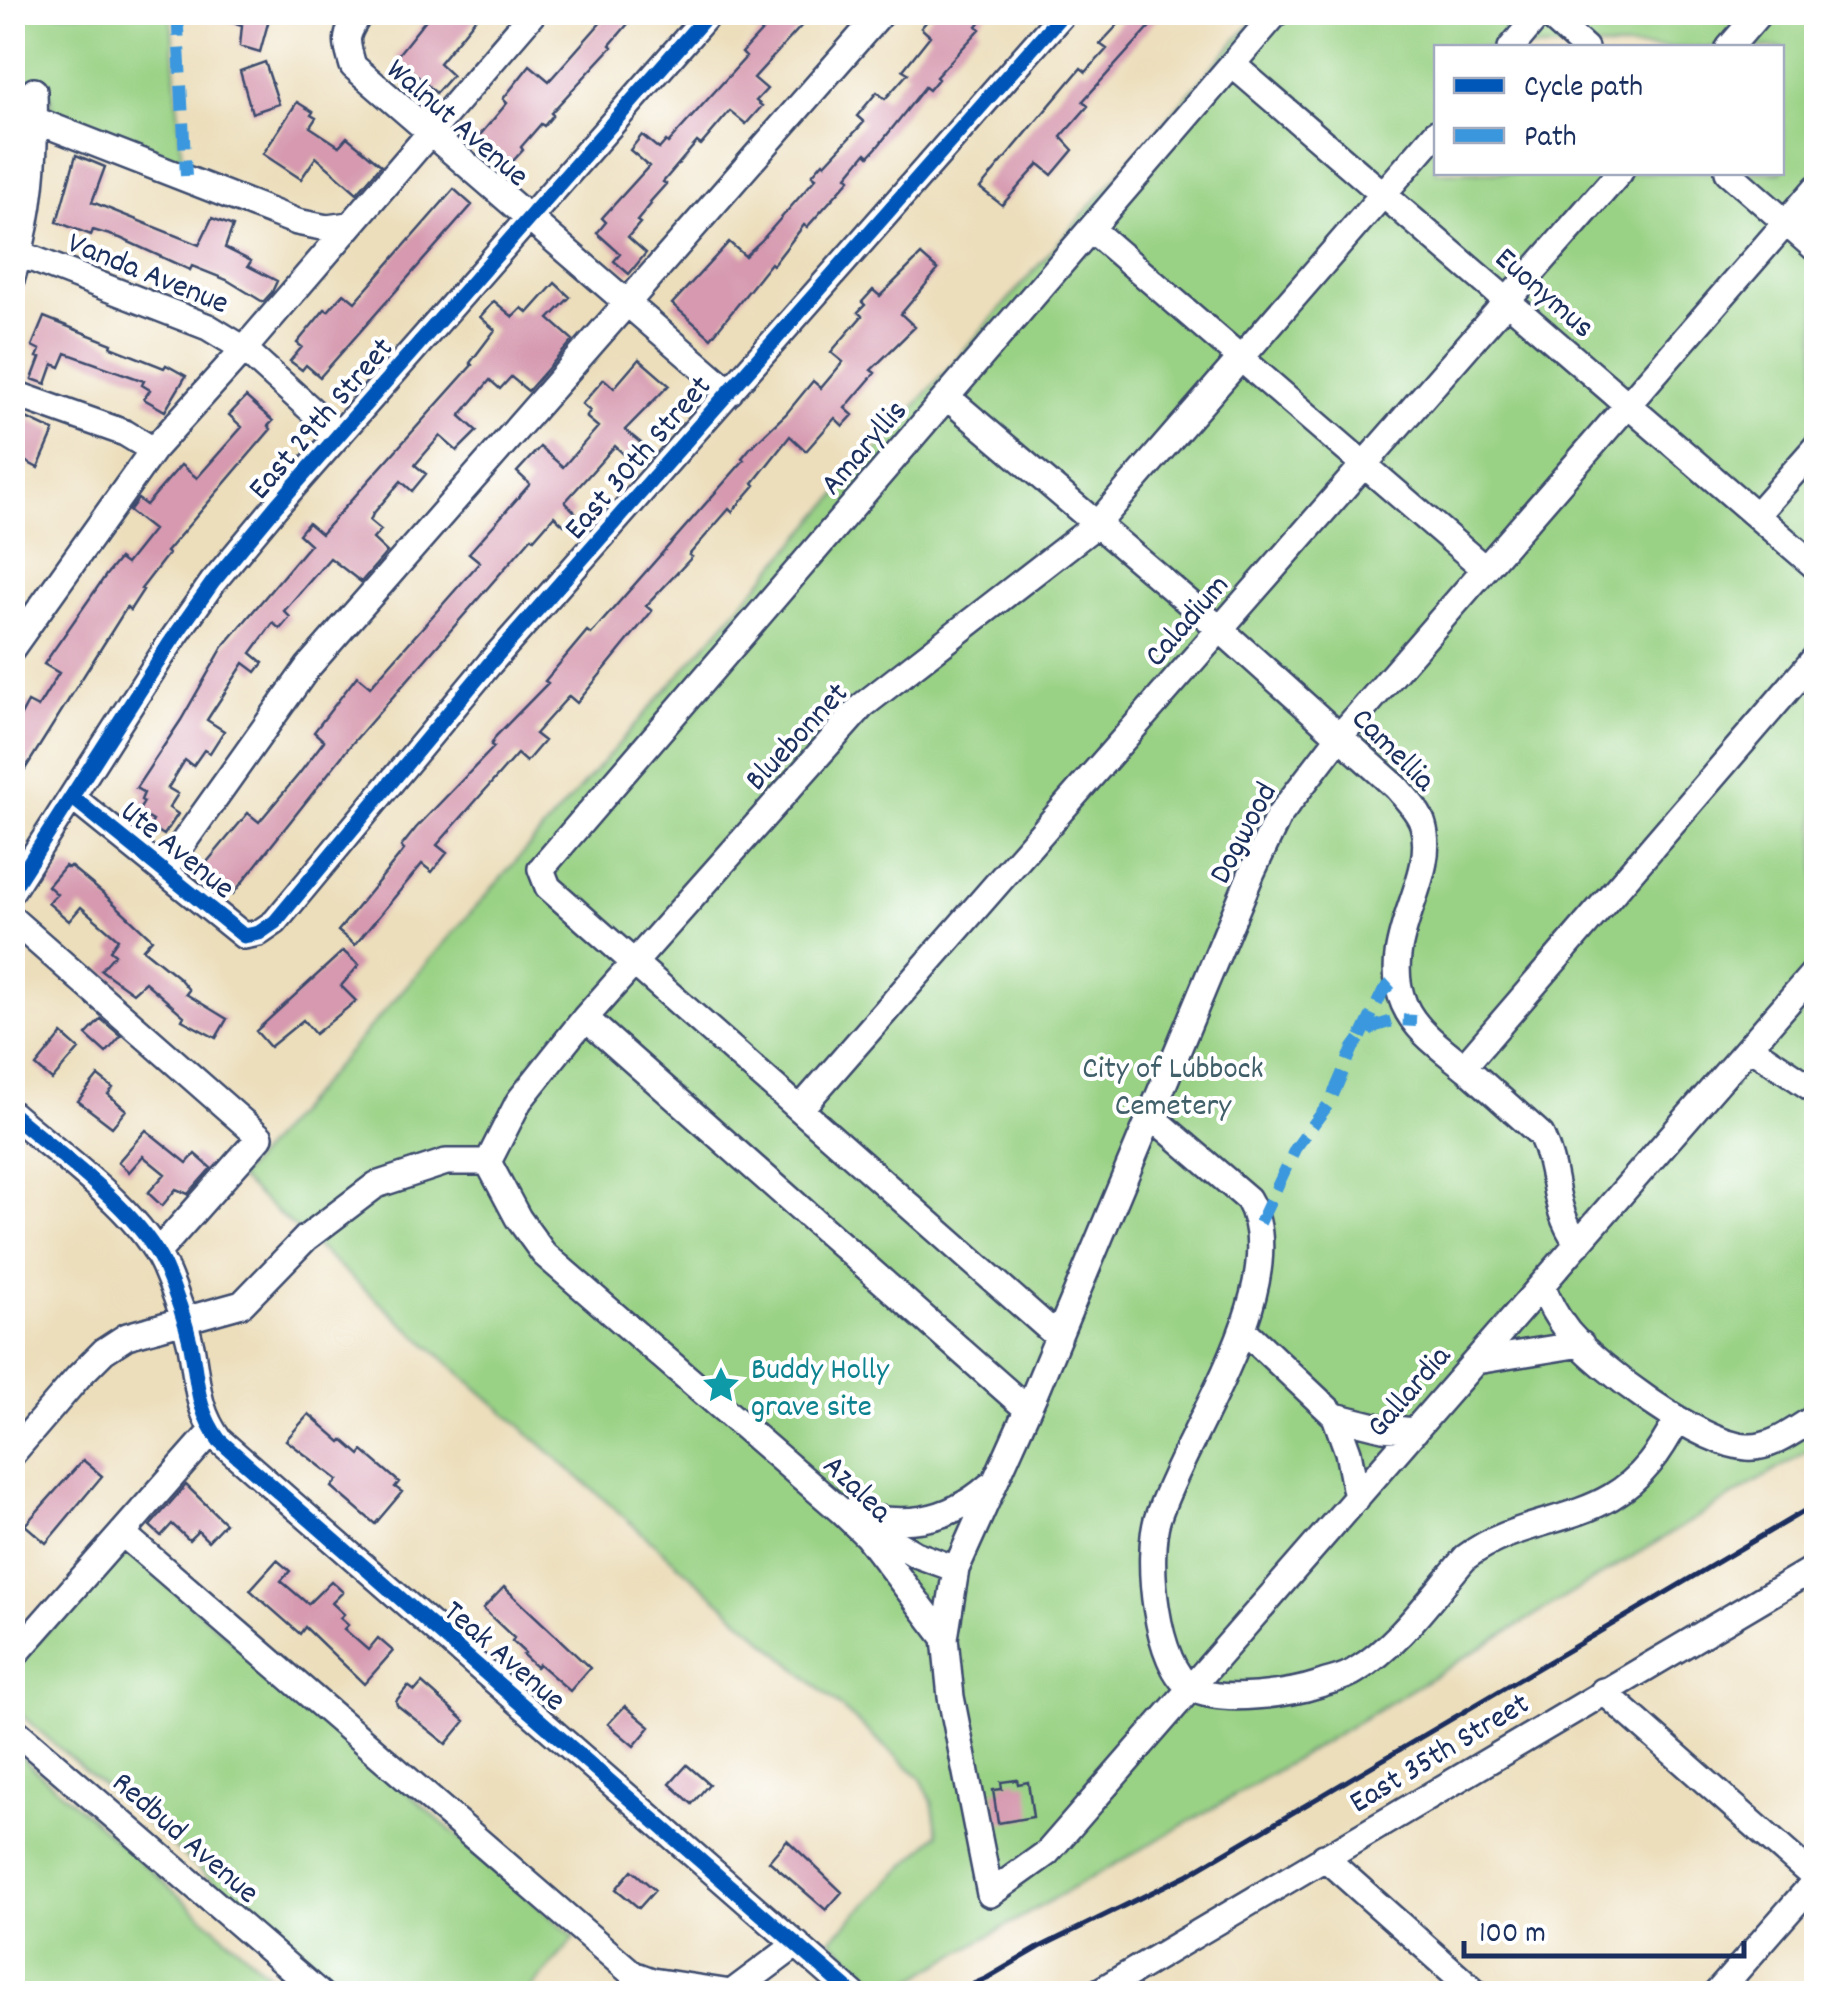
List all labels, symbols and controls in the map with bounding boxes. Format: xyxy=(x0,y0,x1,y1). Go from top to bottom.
legend xyxy=(1434,45,1784,175)
street label: Walnut Avenue xyxy=(374,50,537,200)
text: Cycle path xyxy=(1524,68,1643,111)
text: Path xyxy=(1524,118,1577,161)
street label: Vanda Avenue xyxy=(60,222,235,329)
street label: Euonymus xyxy=(1483,238,1603,351)
street label: East 29th Street xyxy=(239,329,407,512)
street label: East 30th Street xyxy=(555,367,725,552)
street label: Amaryllis xyxy=(811,391,920,507)
street label: Caladium xyxy=(1135,566,1242,679)
street label: Bluebonnet xyxy=(736,674,861,803)
street label: Camellia xyxy=(1339,699,1445,805)
street label: Dogwood xyxy=(1200,775,1291,893)
street label: Ute Avenue xyxy=(108,791,243,913)
park label: City of Lubbock Cemetery xyxy=(1082,1048,1264,1131)
street label: Gallardia xyxy=(1358,1336,1465,1450)
place label: Buddy Holly grave site xyxy=(751,1349,890,1432)
place icon: Buddy Holly grave site xyxy=(700,1364,742,1406)
street label: Azalea xyxy=(810,1446,901,1536)
street label: Teak Avenue xyxy=(431,1591,574,1724)
street label: East 35th Street xyxy=(1342,1683,1539,1827)
street label: Redbud Avenue xyxy=(100,1763,268,1917)
scale bar xyxy=(1464,1896,1744,1958)
text: 100 m xyxy=(1479,1914,1546,1957)

